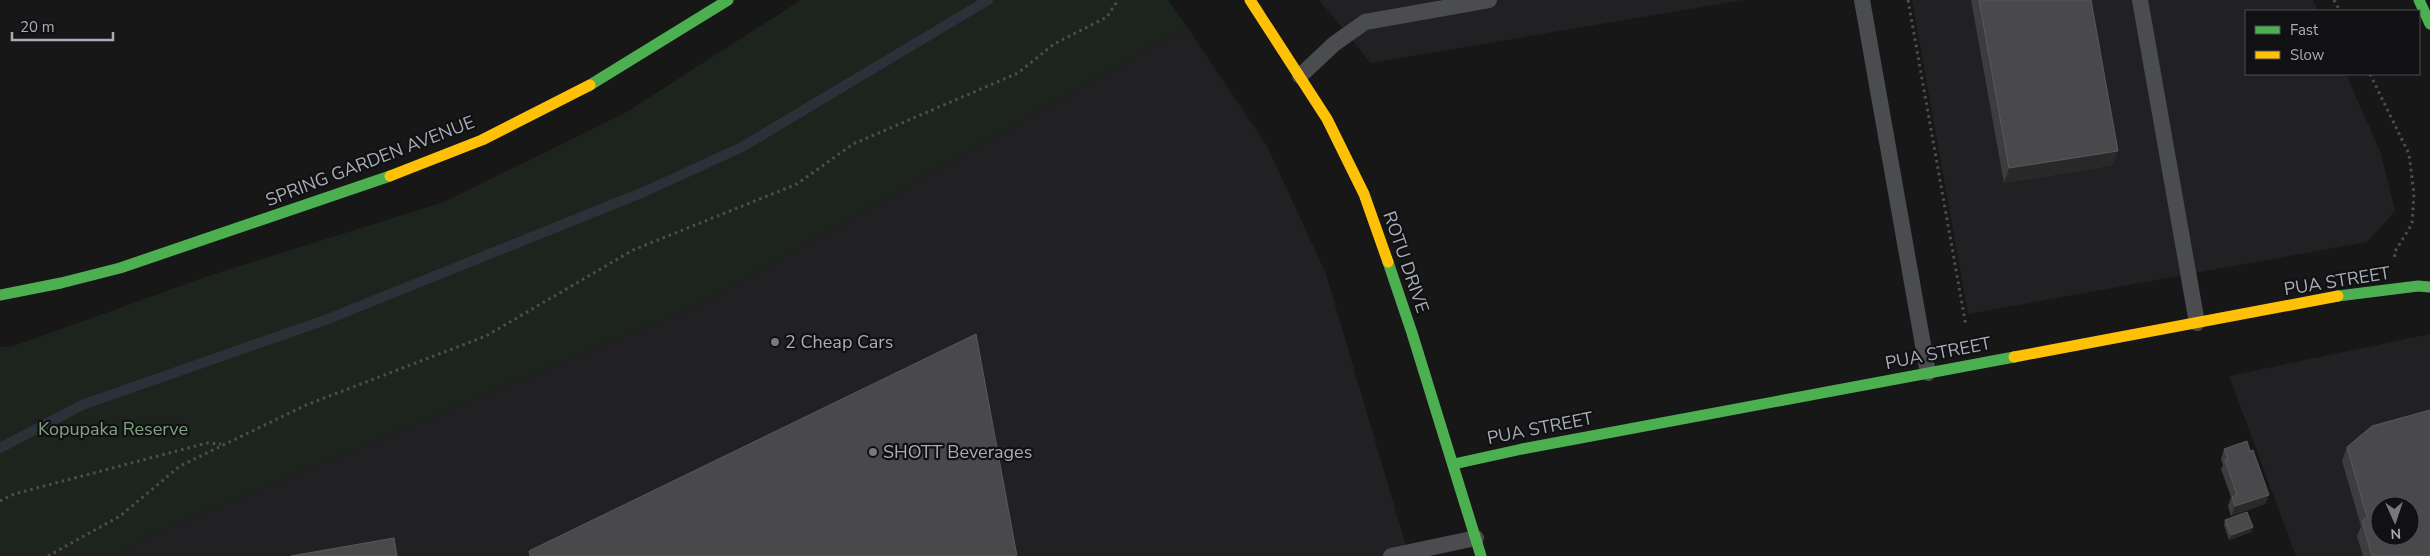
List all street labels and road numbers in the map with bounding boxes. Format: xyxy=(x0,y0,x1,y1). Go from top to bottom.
street label: SPRING GARDEN AVENUE xyxy=(262,110,478,212)
street label: ROTU DRIVE xyxy=(1377,208,1435,316)
street label: PUA STREET xyxy=(2282,261,2392,301)
street label: PUA STREET xyxy=(1883,331,1993,375)
street label: PUA STREET xyxy=(1485,406,1595,450)

